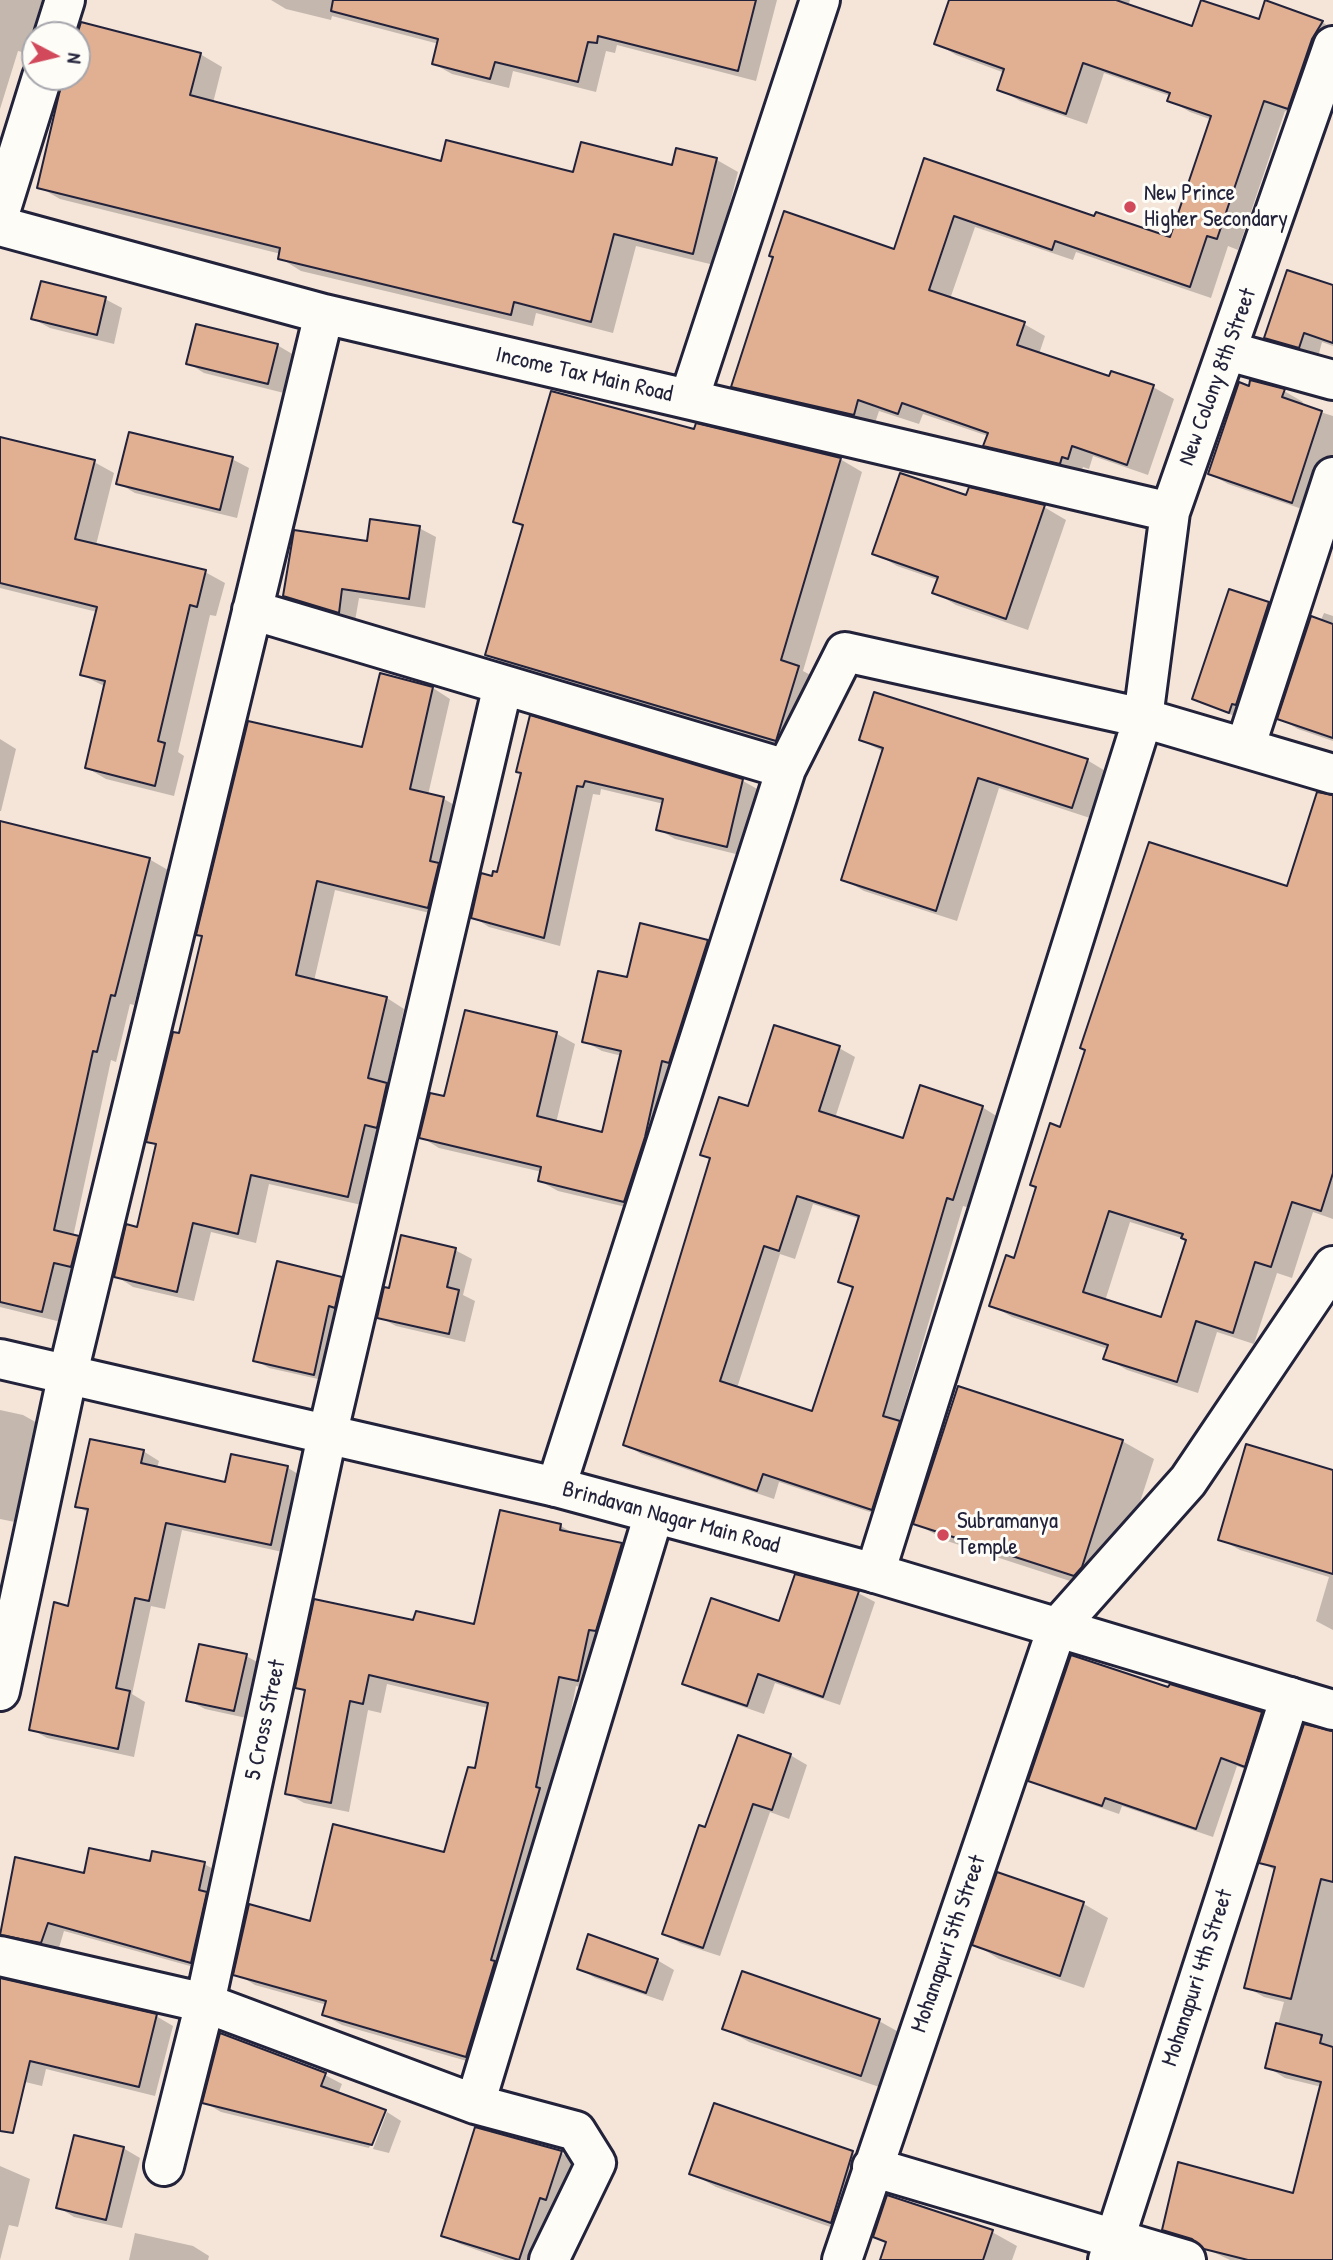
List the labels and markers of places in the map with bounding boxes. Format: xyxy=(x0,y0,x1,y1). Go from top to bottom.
place label: New Prince Higher Secondary xyxy=(1144,180,1288,234)
marker: New Prince Higher Secondary xyxy=(1122,199,1138,215)
place label: Subramanya Temple xyxy=(957,1508,1058,1562)
marker: Subramanya Temple xyxy=(935,1527,951,1543)

